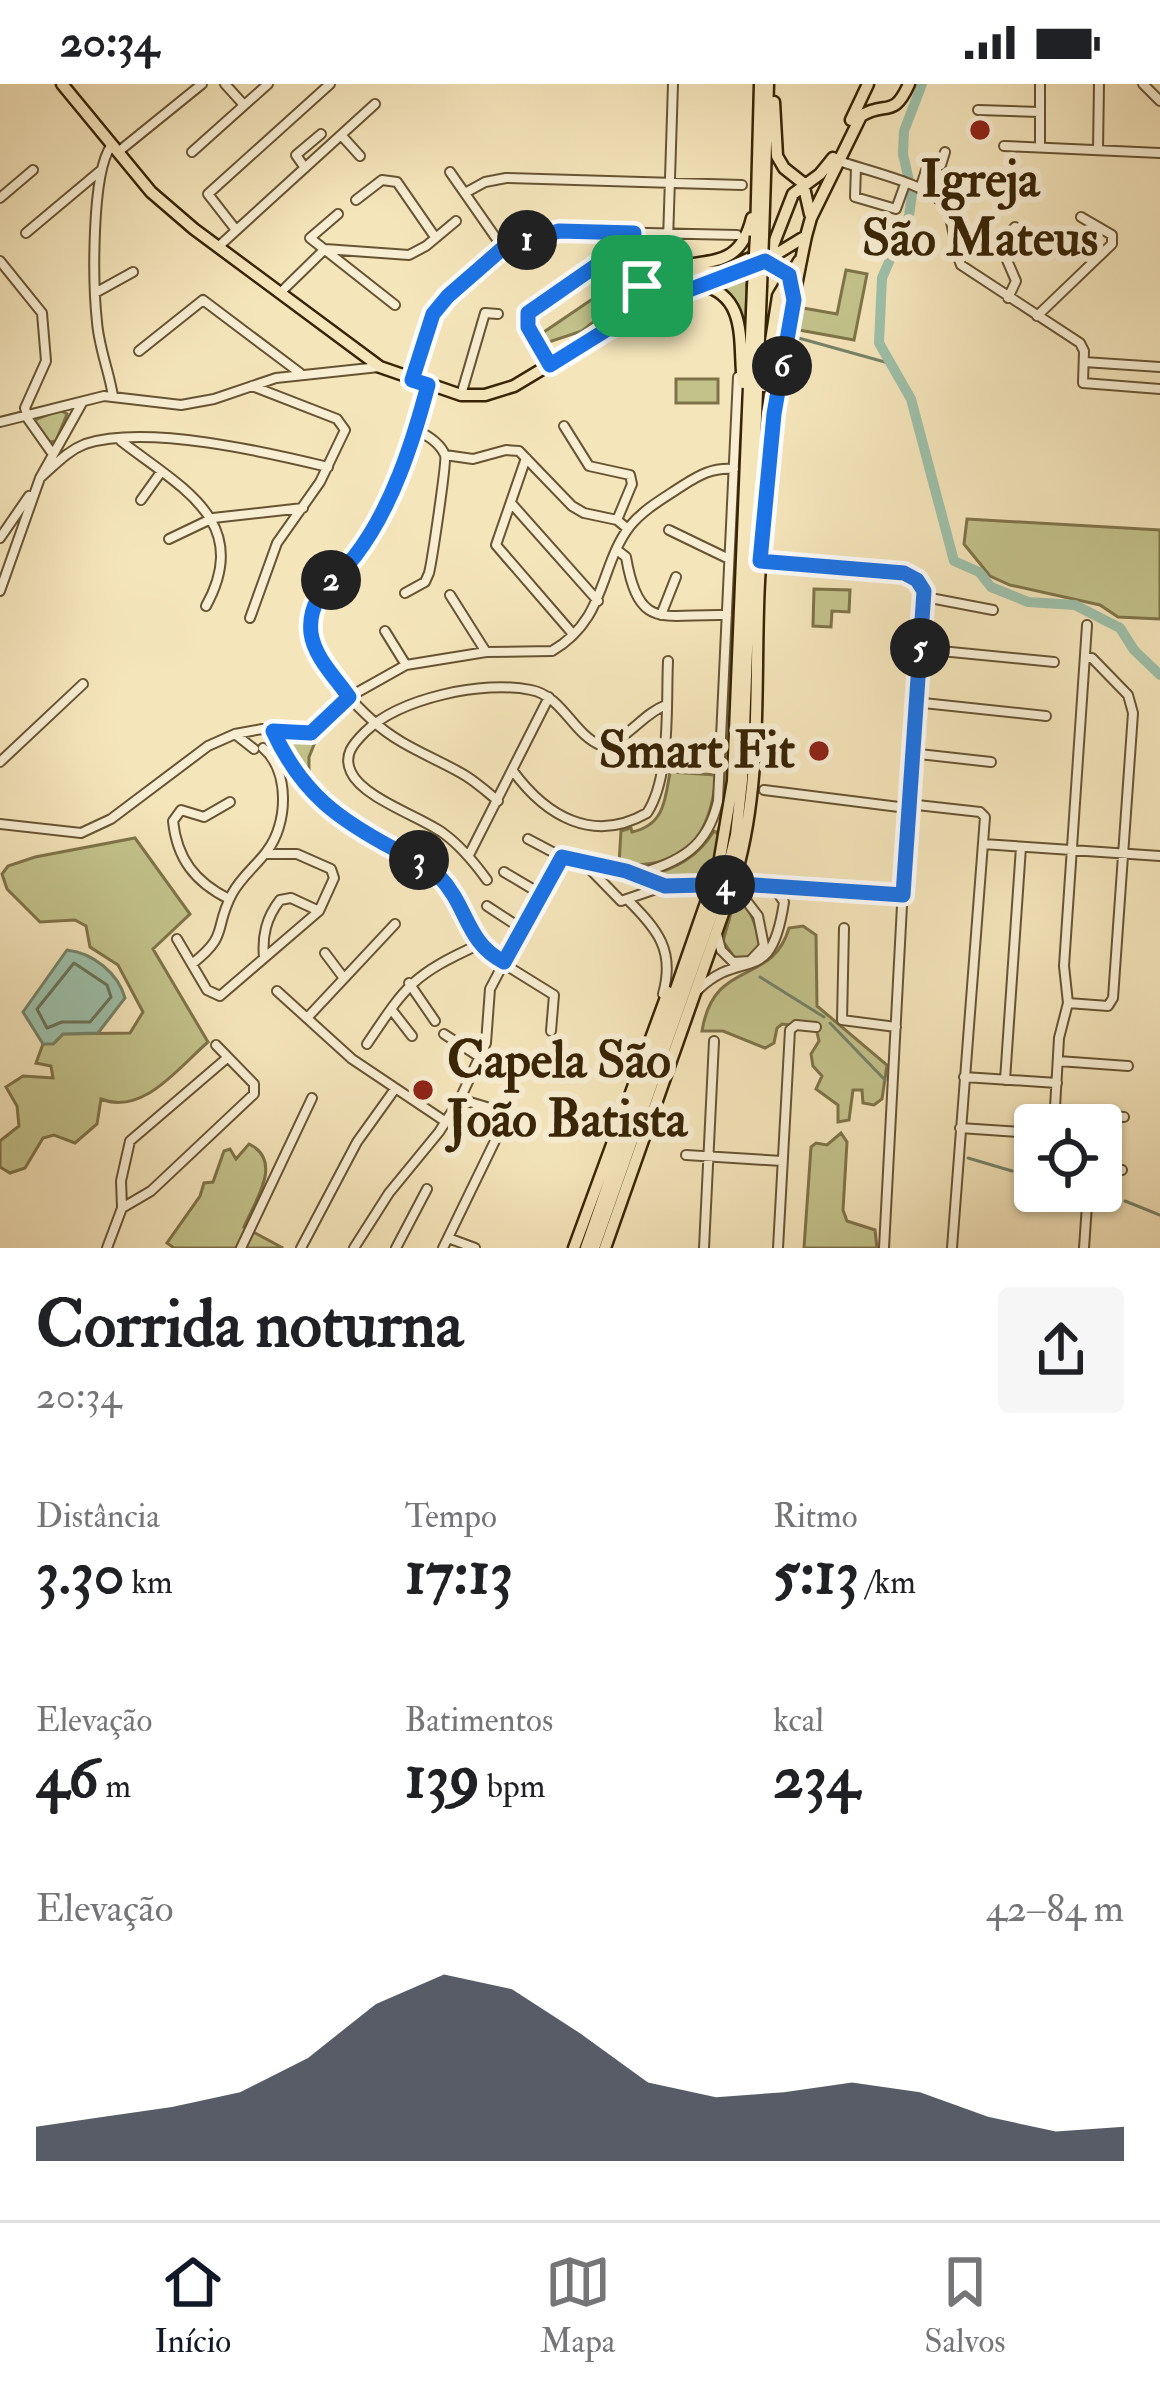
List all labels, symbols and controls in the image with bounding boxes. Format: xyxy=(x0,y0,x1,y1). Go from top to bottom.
text: 20:34 xyxy=(60,14,158,70)
marker: Igreja São Mateus xyxy=(967,117,993,143)
place label: Igreja São Mateus xyxy=(862,148,1098,271)
pin: 1 xyxy=(497,210,557,270)
text: 1 xyxy=(521,219,533,260)
pin xyxy=(591,235,693,337)
icon: arrive xyxy=(609,253,675,319)
pin: 6 xyxy=(752,336,812,396)
text: 6 xyxy=(774,345,790,386)
pin: 2 xyxy=(301,550,361,610)
text: 2 xyxy=(323,559,339,600)
pin: 5 xyxy=(890,618,950,678)
text: 5 xyxy=(913,627,927,668)
place label: Smart Fit xyxy=(598,719,795,783)
marker: Smart Fit xyxy=(806,738,832,764)
pin: 3 xyxy=(389,830,449,890)
text: 3 xyxy=(413,839,425,880)
pin: 4 xyxy=(695,855,755,915)
text: 4 xyxy=(716,864,734,905)
place label: Capela São João Batista xyxy=(445,1029,689,1153)
marker: Capela São João Batista xyxy=(410,1077,436,1103)
map controls xyxy=(1014,1104,1122,1212)
button: locate xyxy=(1014,1104,1122,1212)
text: Corrida noturna xyxy=(36,1284,463,1367)
button: share xyxy=(998,1287,1124,1413)
text: 20:34 xyxy=(36,1371,121,1420)
text: Distância xyxy=(36,1496,160,1537)
text: Tempo xyxy=(405,1496,497,1537)
text: Ritmo xyxy=(773,1496,858,1537)
text: 3.30 xyxy=(36,1537,124,1612)
text: 17:13 xyxy=(405,1537,513,1612)
text: 5:13 xyxy=(773,1537,859,1612)
text: km xyxy=(124,1562,173,1603)
text: /km xyxy=(859,1562,916,1603)
text: Elevação xyxy=(36,1700,152,1741)
text: Batimentos xyxy=(405,1700,553,1741)
text: kcal xyxy=(773,1700,824,1741)
text: 46 xyxy=(36,1741,99,1816)
text: 139 xyxy=(405,1741,480,1816)
text: 234 xyxy=(773,1741,859,1816)
text: m xyxy=(99,1766,131,1807)
text: bpm xyxy=(480,1766,545,1807)
text: Elevação xyxy=(36,1884,173,1933)
text: 42–84 m xyxy=(986,1884,1124,1933)
tab: Início xyxy=(154,2249,231,2362)
tab: Mapa xyxy=(540,2249,615,2362)
tab: Salvos xyxy=(924,2249,1006,2362)

